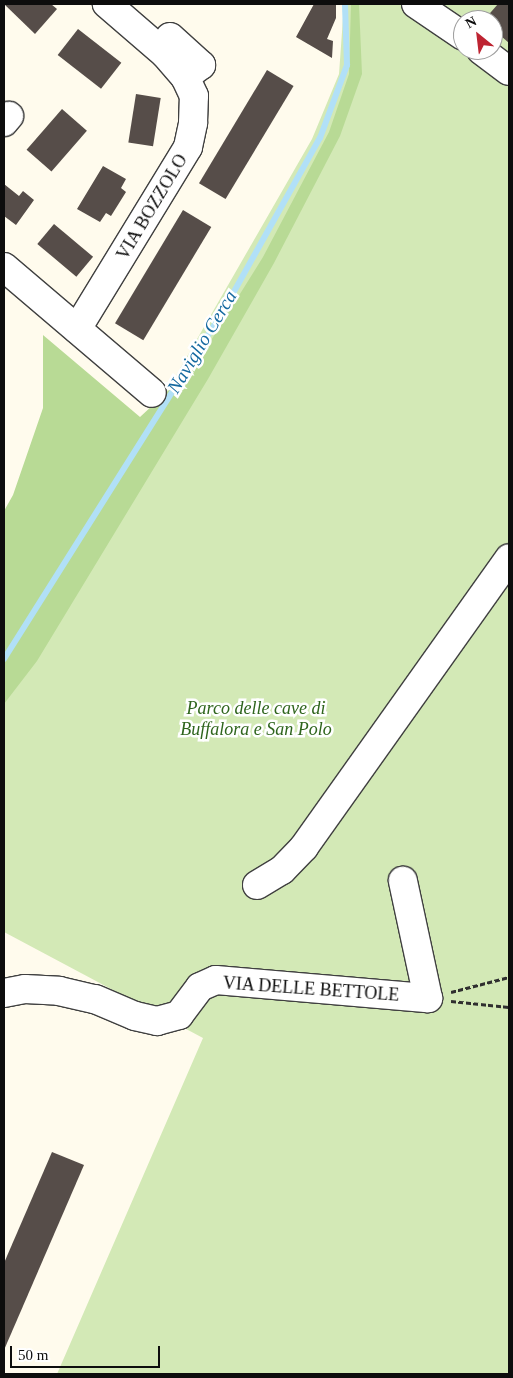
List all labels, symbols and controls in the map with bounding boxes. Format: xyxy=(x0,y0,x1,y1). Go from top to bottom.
north arrow xyxy=(453,10,503,60)
text: N xyxy=(463,13,479,31)
street label: VIA BOZZOLO xyxy=(112,150,192,264)
water label: Naviglio Cerca xyxy=(162,286,242,398)
park label: Parco delle cave di Buffalora e San Polo xyxy=(180,698,332,741)
street label: VIA DELLE BETTOLE xyxy=(222,972,400,1006)
scale bar xyxy=(12,1336,162,1368)
text: 50 m xyxy=(18,1347,48,1363)

